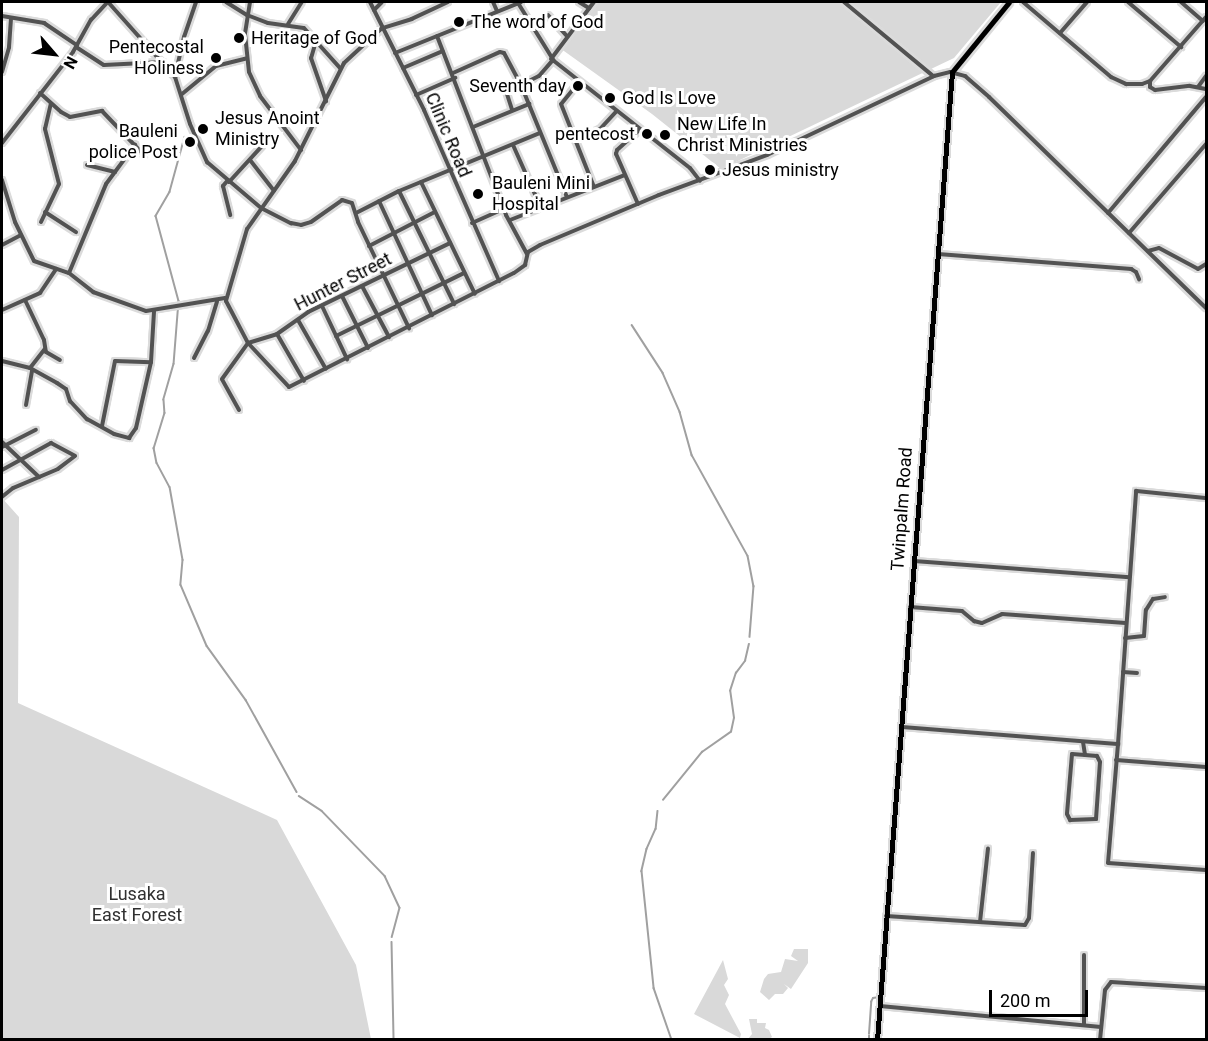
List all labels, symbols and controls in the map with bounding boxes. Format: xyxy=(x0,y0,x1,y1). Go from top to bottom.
place label: The word of God xyxy=(471,11,604,33)
marker: The word of God xyxy=(452,15,466,29)
north arrow xyxy=(24,24,84,84)
place label: Heritage of God xyxy=(251,27,377,49)
marker: Heritage of God xyxy=(232,31,246,45)
place label: Pentecostal Holiness xyxy=(109,37,204,80)
marker: Pentecostal Holiness xyxy=(209,51,223,65)
text: N xyxy=(59,53,81,72)
place label: Seventh day xyxy=(469,75,566,97)
marker: Seventh day xyxy=(571,79,585,93)
place label: God Is Love xyxy=(622,87,716,109)
street label: Clinic Road xyxy=(420,89,476,181)
marker: God Is Love xyxy=(603,91,617,105)
place label: Jesus Anoint Ministry xyxy=(215,108,320,150)
place label: New Life In Christ Ministries xyxy=(677,114,808,156)
place label: Bauleni police Post xyxy=(89,121,178,164)
marker: Jesus Anoint Ministry xyxy=(196,122,210,136)
place label: pentecost xyxy=(555,123,635,145)
marker: pentecost xyxy=(640,127,654,141)
marker: New Life In Christ Ministries xyxy=(658,128,672,142)
marker: Bauleni police Post xyxy=(183,135,197,149)
place label: Jesus ministry xyxy=(722,159,839,181)
marker: Jesus ministry xyxy=(703,163,717,177)
place label: Bauleni Mini Hospital xyxy=(492,173,590,216)
marker: Bauleni Mini Hospital xyxy=(469,185,487,203)
street label: Hunter Street xyxy=(291,248,395,316)
street label: Twinpalm Road xyxy=(887,446,917,572)
park label: Lusaka East Forest xyxy=(92,884,182,926)
scale bar xyxy=(992,978,1091,1016)
text: 200 m xyxy=(1000,990,1051,1011)

